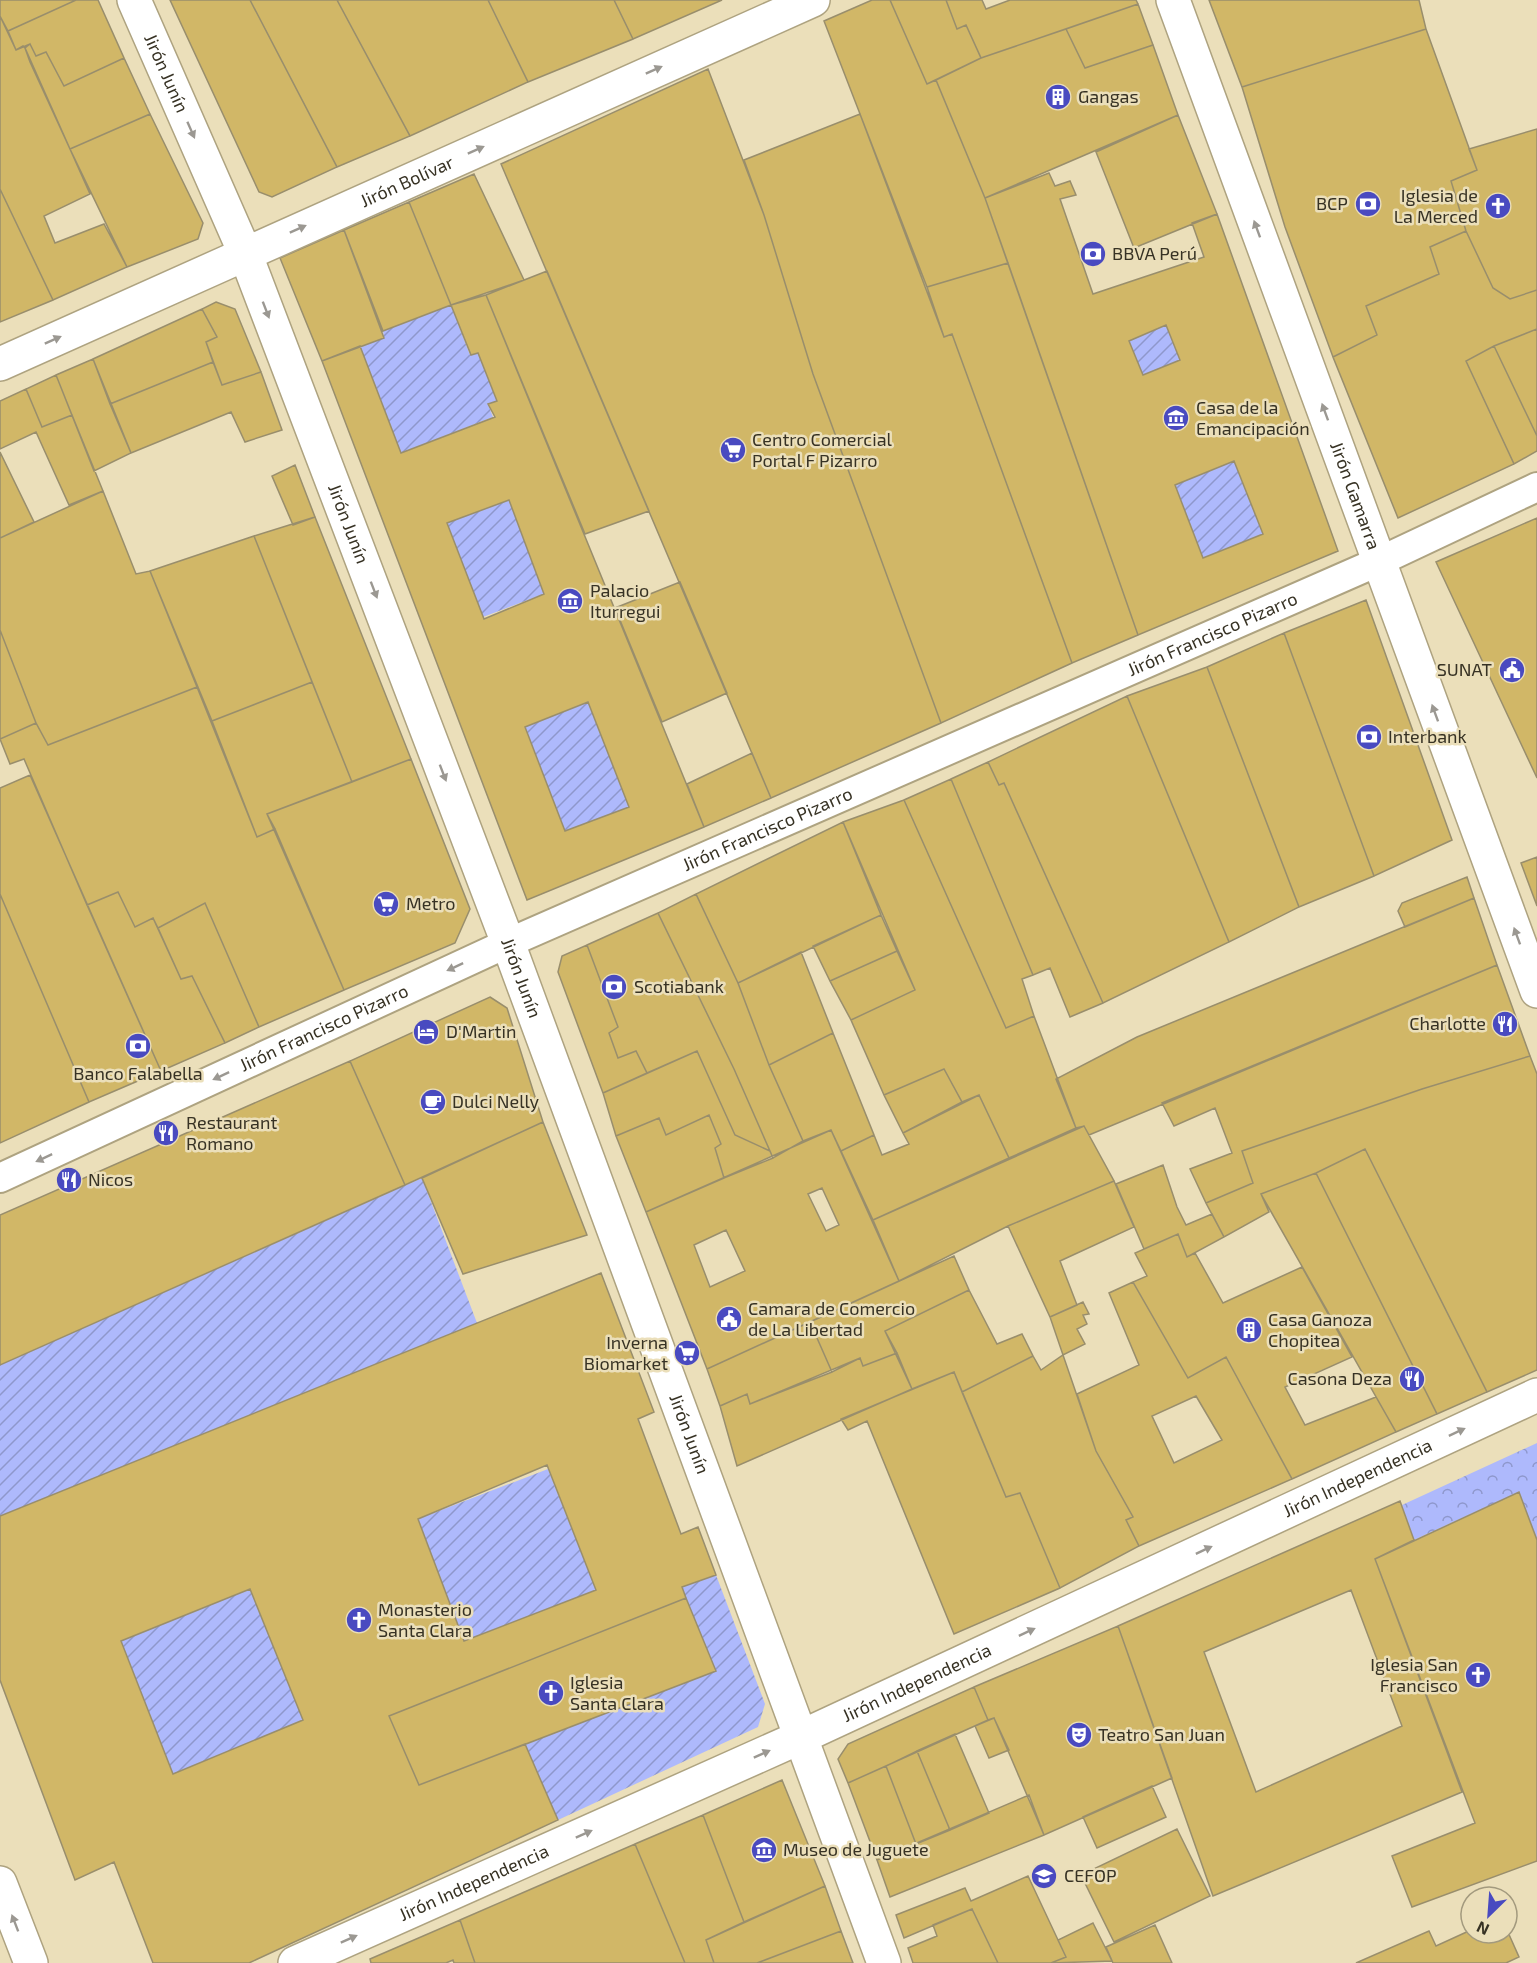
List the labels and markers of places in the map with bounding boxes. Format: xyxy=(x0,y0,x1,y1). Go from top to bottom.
building icon: Gangas xyxy=(1043,82,1073,112)
place label: Gangas xyxy=(1078,85,1139,107)
place label: Iglesia de La Merced xyxy=(1394,184,1478,227)
bank icon: BCP xyxy=(1353,189,1383,219)
church icon: Iglesia de La Merced xyxy=(1483,191,1513,221)
place label: BCP xyxy=(1316,192,1348,214)
bank icon: BBVA Perú xyxy=(1078,239,1108,269)
place label: BBVA Perú xyxy=(1112,242,1197,264)
place label: Casa de la Emancipación xyxy=(1196,396,1310,439)
museum icon: Casa de la Emancipación xyxy=(1161,403,1191,433)
place label: Centro Comercial Portal F Pizarro xyxy=(752,428,893,471)
supermarket icon: Centro Comercial Portal F Pizarro xyxy=(718,435,748,465)
place label: Palacio Iturregui xyxy=(590,579,660,622)
museum icon: Palacio Iturregui xyxy=(555,586,585,616)
public building icon: SUNAT xyxy=(1497,655,1527,685)
place label: SUNAT xyxy=(1437,658,1493,680)
bank icon: Interbank xyxy=(1354,722,1384,752)
place label: Interbank xyxy=(1388,725,1467,747)
supermarket icon: Metro xyxy=(371,889,401,919)
place label: Metro xyxy=(406,892,456,914)
bank icon: Scotiabank xyxy=(599,972,629,1002)
place label: Scotiabank xyxy=(634,975,724,997)
restaurant icon: Charlotte xyxy=(1490,1009,1520,1039)
place label: Charlotte xyxy=(1409,1012,1486,1034)
hotel icon: D'Martin xyxy=(411,1017,441,1047)
place label: D'Martin xyxy=(446,1020,516,1042)
bank icon: Banco Falabella xyxy=(123,1031,153,1061)
place label: Banco Falabella xyxy=(73,1062,203,1084)
cafe icon: Dulci Nelly xyxy=(418,1087,448,1117)
place label: Dulci Nelly xyxy=(452,1090,539,1112)
place label: Restaurant Romano xyxy=(186,1111,277,1154)
restaurant icon: Restaurant Romano xyxy=(151,1118,181,1148)
restaurant icon: Nicos xyxy=(54,1165,84,1195)
place label: Nicos xyxy=(88,1168,133,1190)
place label: Camara de Comercio de La Libertad xyxy=(748,1297,915,1340)
public building icon: Camara de Comercio de La Libertad xyxy=(714,1304,744,1334)
place label: Casa Ganoza Chopitea xyxy=(1268,1308,1372,1351)
building icon: Casa Ganoza Chopitea xyxy=(1234,1315,1264,1345)
place label: Inverna Biomarket xyxy=(584,1331,668,1374)
supermarket icon: Inverna Biomarket xyxy=(672,1338,702,1368)
restaurant icon: Casona Deza xyxy=(1397,1364,1427,1394)
place label: Casona Deza xyxy=(1287,1367,1392,1389)
place label: Monasterio Santa Clara xyxy=(378,1598,472,1641)
church icon: Monasterio Santa Clara xyxy=(344,1605,374,1635)
place label: Iglesia San Francisco xyxy=(1370,1653,1458,1696)
church icon: Iglesia San Francisco xyxy=(1463,1660,1493,1690)
place label: Iglesia Santa Clara xyxy=(570,1671,664,1714)
church icon: Iglesia Santa Clara xyxy=(536,1678,566,1708)
theatre icon: Teatro San Juan xyxy=(1064,1720,1094,1750)
place label: Teatro San Juan xyxy=(1098,1723,1225,1745)
museum icon: Museo de Juguete xyxy=(749,1835,779,1865)
place label: Museo de Juguete xyxy=(783,1838,929,1860)
school or university icon: CEFOP xyxy=(1029,1861,1059,1891)
place label: CEFOP xyxy=(1064,1864,1117,1886)

